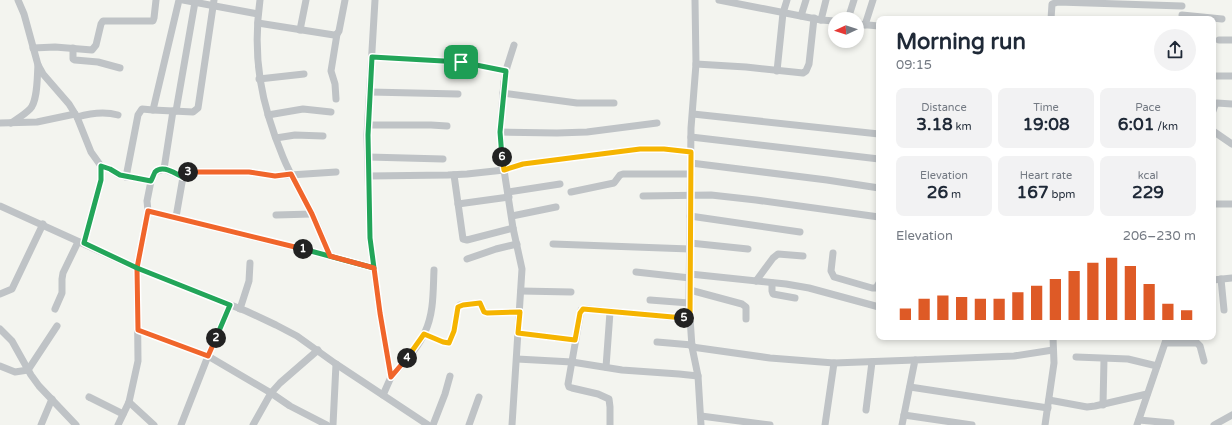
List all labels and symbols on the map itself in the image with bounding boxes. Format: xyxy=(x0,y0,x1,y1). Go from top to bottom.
north arrow xyxy=(828,12,864,48)
pin xyxy=(444,45,478,79)
pin: 6 xyxy=(492,147,512,167)
pin: 3 xyxy=(178,162,198,182)
pin: 1 xyxy=(293,239,313,259)
pin: 5 xyxy=(674,308,694,328)
pin: 2 xyxy=(206,328,226,348)
pin: 4 xyxy=(397,348,417,368)

